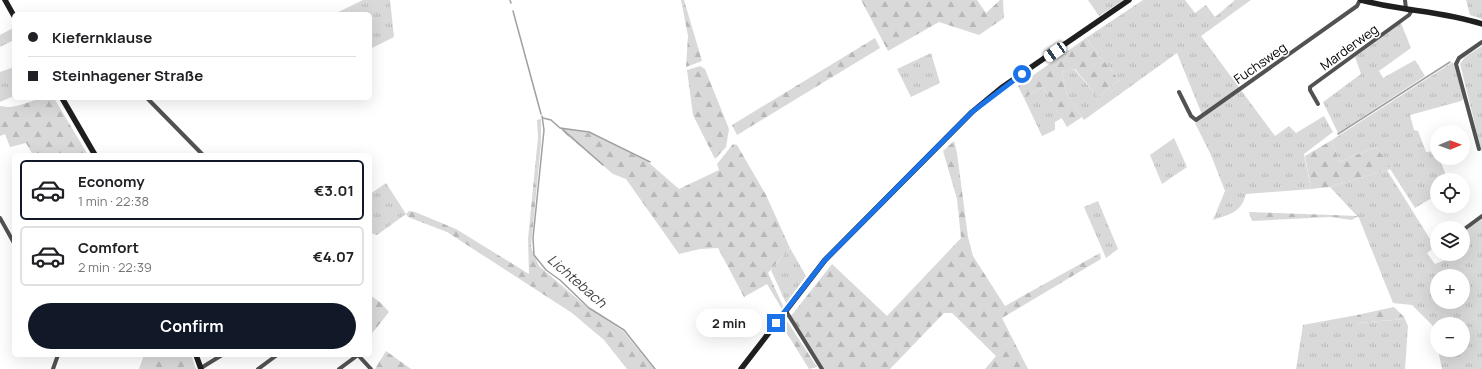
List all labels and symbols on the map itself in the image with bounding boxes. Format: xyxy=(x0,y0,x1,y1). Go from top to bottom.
street label: Marderweg xyxy=(1316,20,1382,74)
street label: Fuchsweg xyxy=(1230,38,1290,88)
car xyxy=(1042,40,1068,64)
route start xyxy=(1013,65,1031,83)
north arrow xyxy=(1430,125,1470,165)
water label: Lichtebach xyxy=(544,250,611,312)
callout: 2 min xyxy=(696,309,762,337)
route end xyxy=(767,314,785,332)

